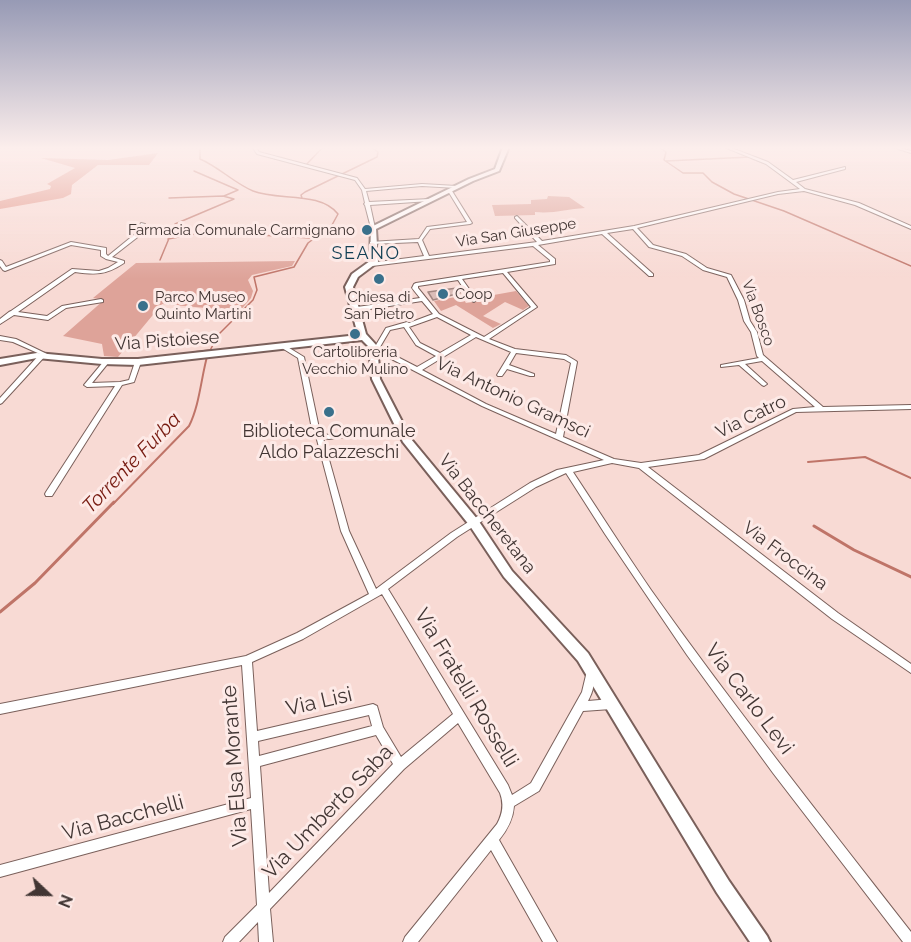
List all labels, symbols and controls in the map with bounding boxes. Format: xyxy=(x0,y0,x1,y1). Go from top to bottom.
street label: Via San Giuseppe xyxy=(455,215,577,251)
place label: Farmacia Comunale Carmignano xyxy=(128,221,355,239)
marker: Farmacia Comunale Carmignano xyxy=(360,223,374,237)
district label: SEANO xyxy=(332,243,400,265)
marker: Chiesa di San Pietro xyxy=(372,272,386,286)
street label: Via Bosco xyxy=(738,278,778,348)
place label: Coop xyxy=(455,285,492,303)
marker: Coop xyxy=(436,287,450,301)
place label: Parco Museo Quinto Martini xyxy=(155,288,252,323)
place label: Chiesa di San Pietro xyxy=(344,288,414,323)
marker: Parco Museo Quinto Martini xyxy=(136,299,150,313)
street label: Via Pistoiese xyxy=(114,327,220,355)
marker: Cartolibreria Vecchio Mulino xyxy=(348,327,362,341)
place label: Cartolibreria Vecchio Mulino xyxy=(302,343,408,378)
street label: Via Antonio Gramsci xyxy=(433,353,593,443)
street label: Via Catro xyxy=(712,391,790,443)
marker: Biblioteca Comunale Aldo Palazzeschi xyxy=(322,405,336,419)
water label: Torrente Furba xyxy=(78,408,186,518)
place label: Biblioteca Comunale Aldo Palazzeschi xyxy=(242,421,416,464)
street label: Via Baccheretana xyxy=(434,450,540,578)
street label: Via Froccina xyxy=(738,517,832,595)
street label: Via Fratelli Rosselli xyxy=(409,604,523,772)
street label: Via Carlo Levi xyxy=(699,639,799,759)
street label: Via Lisi xyxy=(283,682,355,722)
street label: Via Elsa Morante xyxy=(217,684,253,848)
street label: Via Umberto Saba xyxy=(258,740,398,884)
street label: Via Bacchelli xyxy=(60,790,186,846)
north arrow xyxy=(18,864,78,924)
text: N xyxy=(54,892,76,910)

